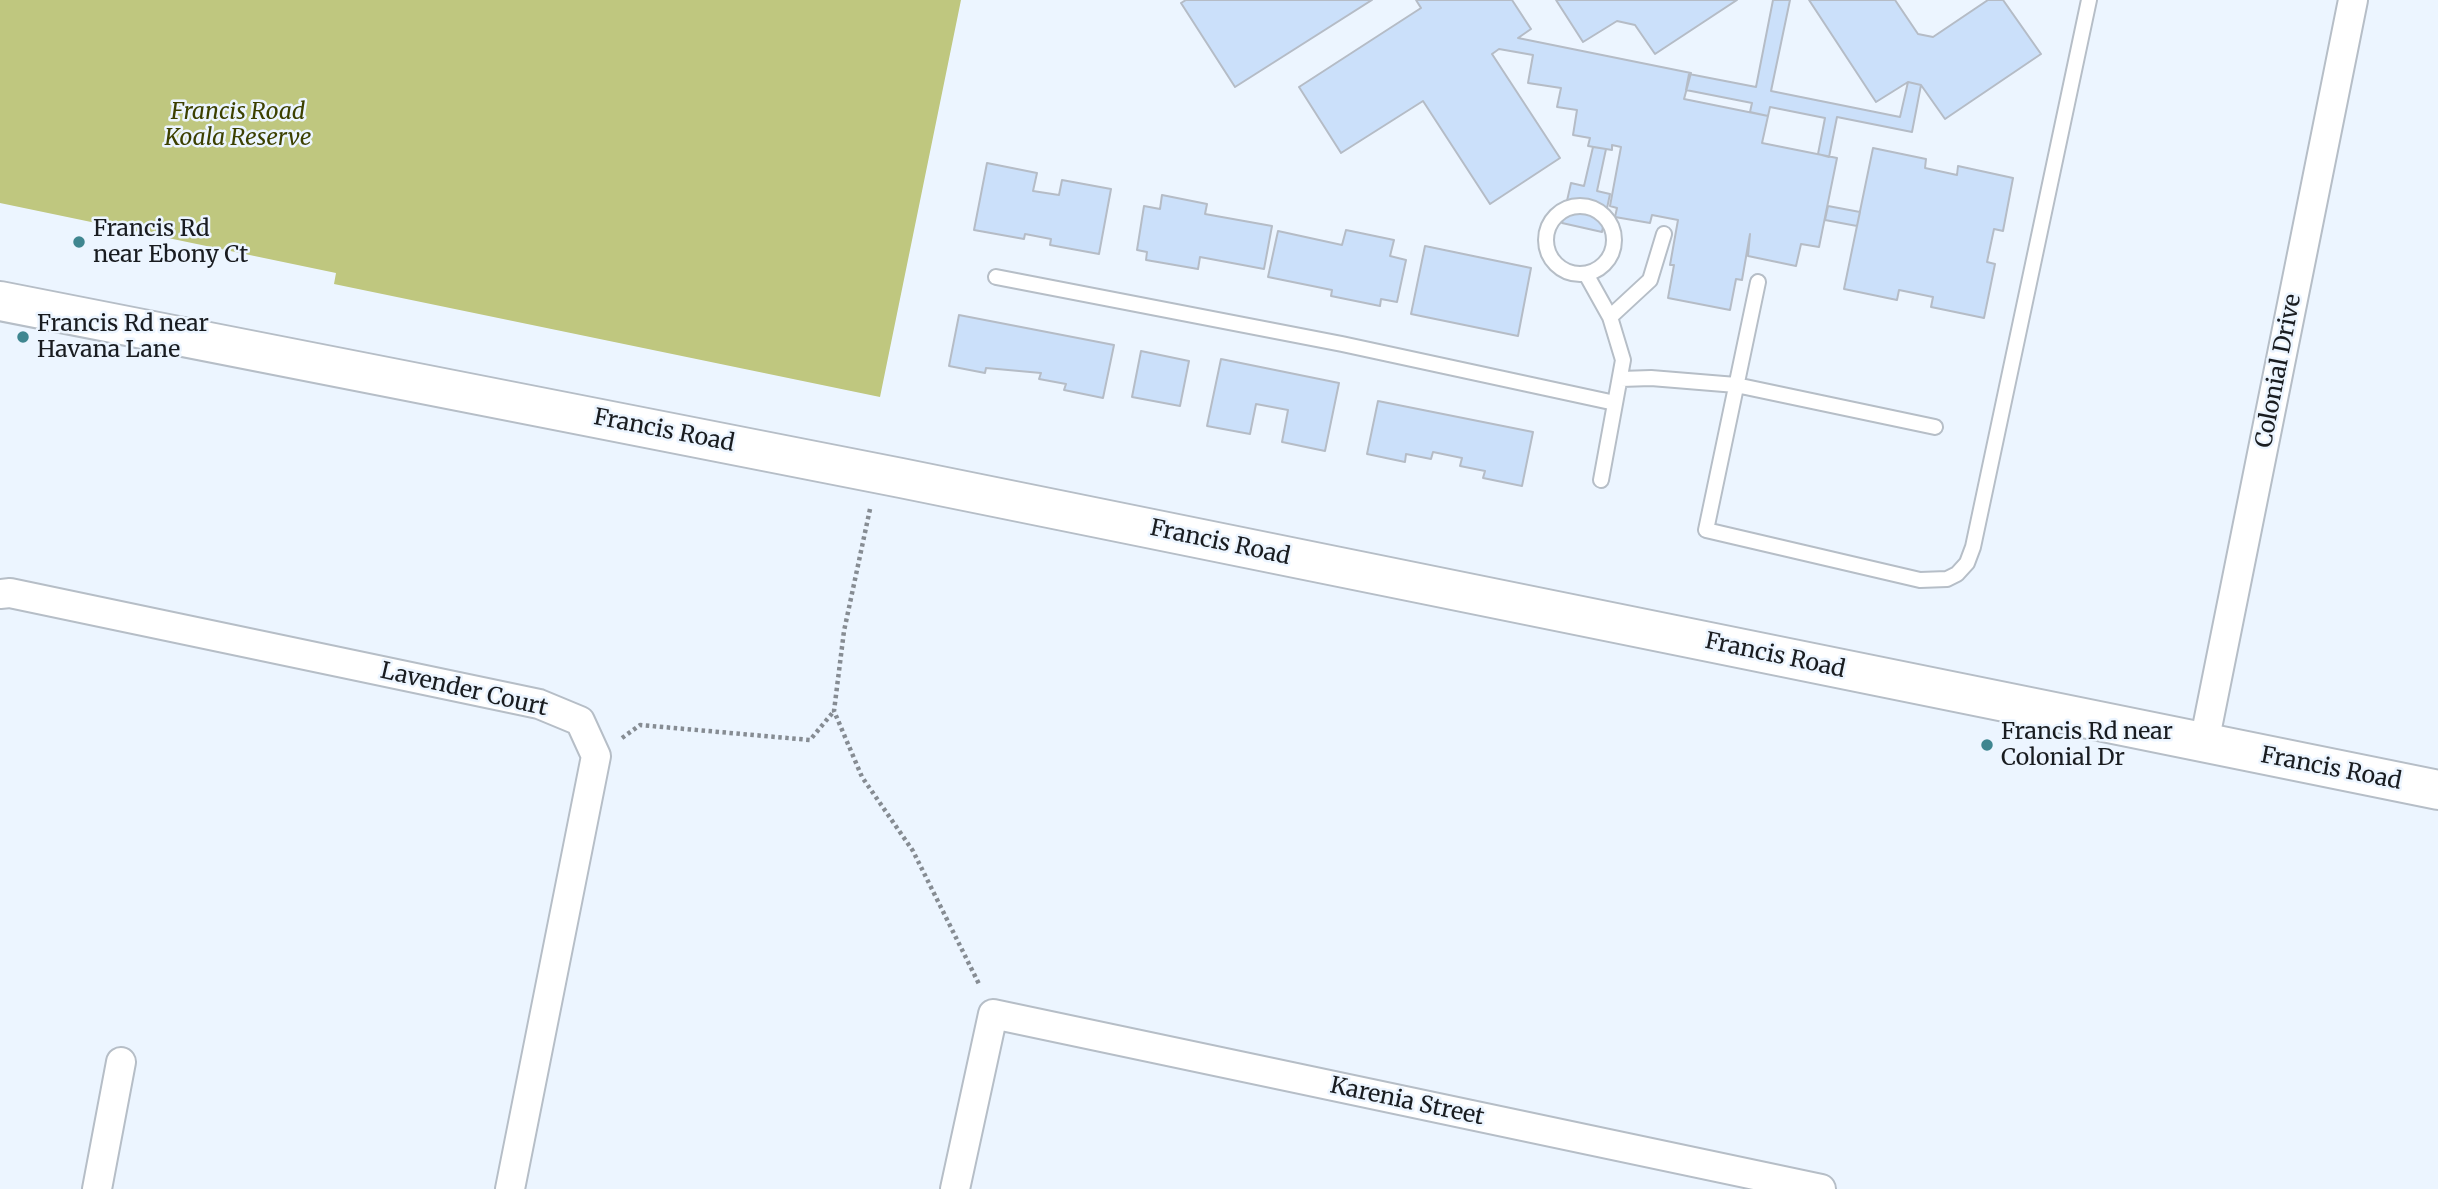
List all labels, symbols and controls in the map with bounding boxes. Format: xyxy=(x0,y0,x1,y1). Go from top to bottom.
park label: Francis Road Koala Reserve xyxy=(164,98,312,152)
place label: Francis Rd near Ebony Ct xyxy=(93,215,248,269)
marker: Francis Rd near Ebony Ct xyxy=(71,234,87,250)
street label: Colonial Drive xyxy=(2251,292,2307,450)
place label: Francis Rd near Havana Lane xyxy=(37,310,209,364)
marker: Francis Rd near Havana Lane xyxy=(15,329,31,345)
street label: Francis Road xyxy=(591,404,737,458)
street label: Francis Road xyxy=(1147,515,1293,571)
street label: Francis Road xyxy=(1702,628,1848,684)
street label: Lavender Court xyxy=(378,657,550,723)
place label: Francis Rd near Colonial Dr xyxy=(2001,718,2173,772)
marker: Francis Rd near Colonial Dr xyxy=(1979,737,1995,753)
street label: Francis Road xyxy=(2258,742,2404,796)
street label: Karenia Street xyxy=(1327,1072,1487,1132)

